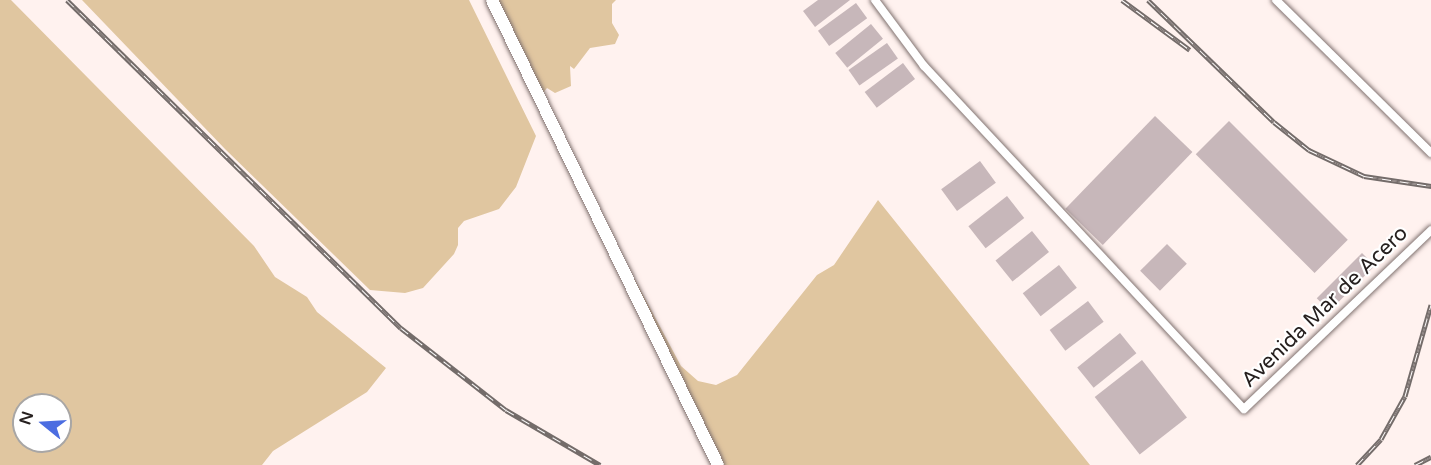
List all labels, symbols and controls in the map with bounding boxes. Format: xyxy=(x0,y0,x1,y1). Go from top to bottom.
street label: Avenida Mar de Acero xyxy=(1237,221,1413,393)
north arrow xyxy=(12,393,72,453)
text: N xyxy=(15,409,38,427)

